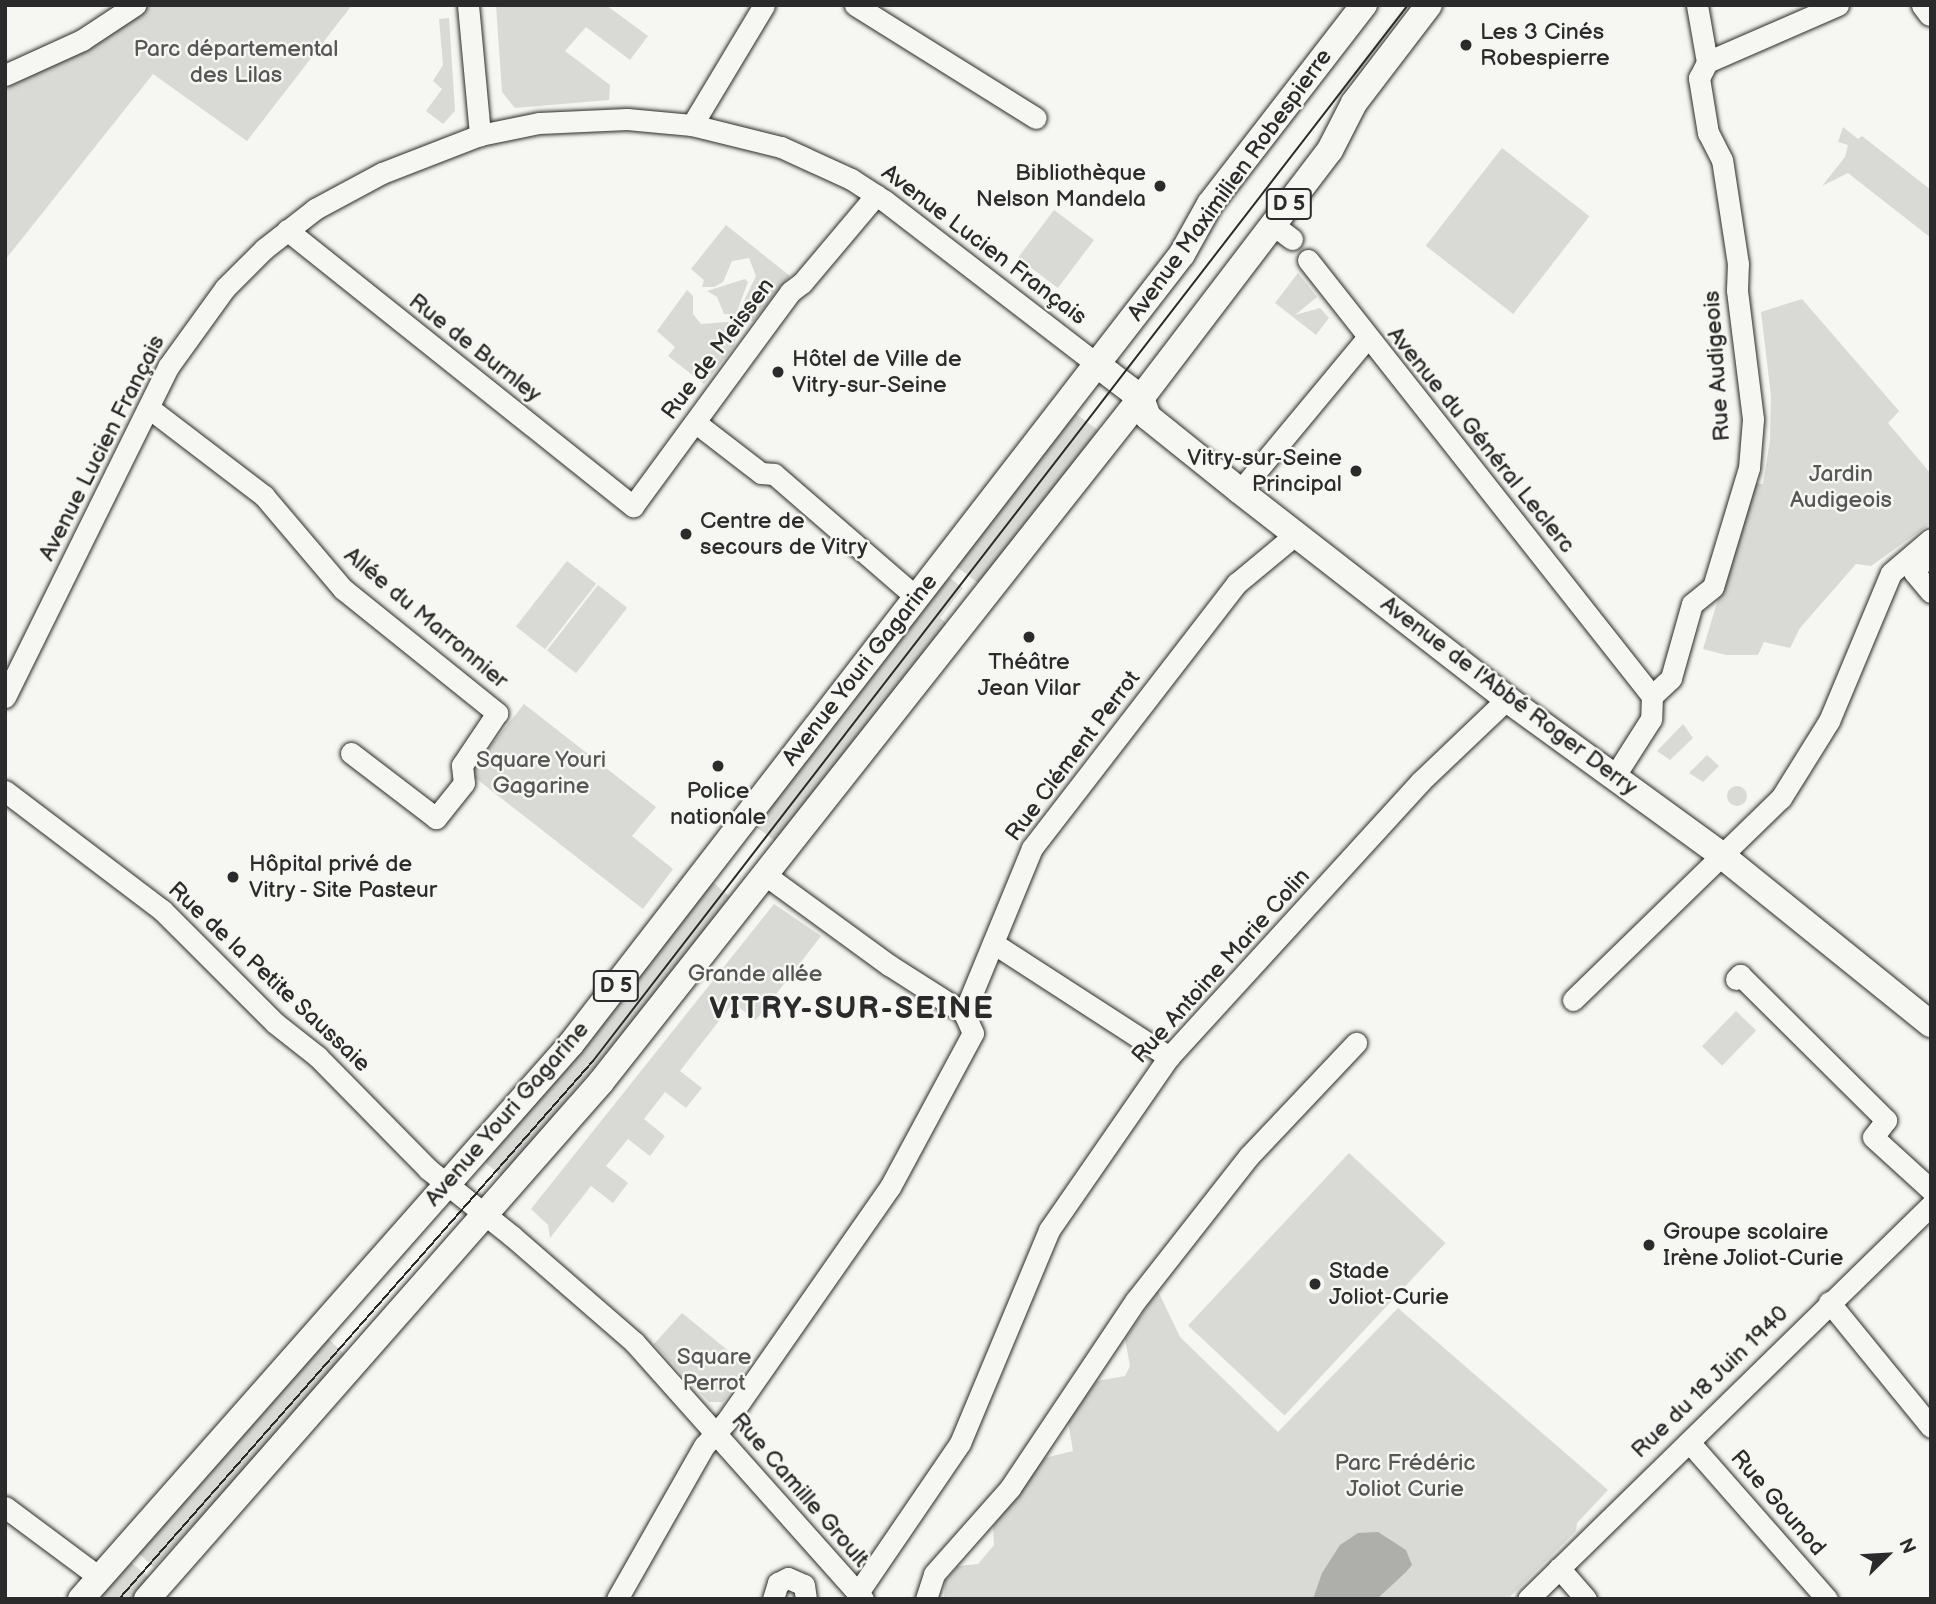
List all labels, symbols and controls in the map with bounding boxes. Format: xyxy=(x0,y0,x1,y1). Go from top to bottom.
place label: Les 3 Cinés Robespierre xyxy=(1480,18,1610,72)
park label: Parc départemental des Lilas xyxy=(134,35,338,89)
marker: Les 3 Cinés Robespierre xyxy=(1458,37,1474,53)
street label: Avenue Maximilien Robespierre xyxy=(1122,44,1338,326)
street label: Avenue Lucien Français xyxy=(876,159,1092,331)
place label: Bibliothèque Nelson Mandela xyxy=(976,159,1146,213)
marker: Bibliothèque Nelson Mandela xyxy=(1152,178,1168,194)
road number: D 5 xyxy=(1264,186,1314,222)
street label: Rue de Meissen xyxy=(656,273,780,425)
street label: Rue de Burnley xyxy=(403,288,547,408)
street label: Rue Audigeois xyxy=(1698,290,1736,442)
street label: Avenue du Général Leclerc xyxy=(1381,321,1581,559)
street label: Avenue Lucien Français xyxy=(33,331,171,565)
place label: Hôtel de Ville de Vitry-sur-Seine xyxy=(792,345,962,399)
marker: Hôtel de Ville de Vitry-sur-Seine xyxy=(770,364,786,380)
place label: Vitry-sur-Seine Principal xyxy=(1187,444,1342,498)
park label: Jardin Audigeois xyxy=(1790,460,1892,514)
marker: Vitry-sur-Seine Principal xyxy=(1348,463,1364,479)
place label: Centre de secours de Vitry xyxy=(700,507,868,561)
marker: Centre de secours de Vitry xyxy=(678,526,694,542)
street label: Allée du Marronnier xyxy=(338,541,514,695)
street label: Avenue Youri Gagarine xyxy=(776,568,944,772)
street label: Avenue de l'Abbé Roger Derry xyxy=(1375,590,1643,802)
marker: Théâtre Jean Vilar xyxy=(1021,629,1037,645)
place label: Théâtre Jean Vilar xyxy=(977,648,1081,702)
street label: Rue Clément Perrot xyxy=(1000,665,1146,847)
park label: Square Youri Gagarine xyxy=(475,746,607,800)
marker: Police nationale xyxy=(710,758,726,774)
place label: Police nationale xyxy=(670,777,766,831)
place label: Hôpital privé de Vitry - Site Pasteur xyxy=(249,850,441,904)
street label: Rue Antoine Marie Colin xyxy=(1126,863,1316,1069)
marker: Hôpital privé de Vitry - Site Pasteur xyxy=(223,867,243,887)
street label: Rue de la Petite Saussaie xyxy=(162,876,376,1078)
park label: Grande allée xyxy=(688,960,822,988)
road number: D 5 xyxy=(592,968,640,1004)
district label: VITRY-SUR-SEINE xyxy=(711,991,993,1027)
street label: Avenue Youri Gagarine xyxy=(419,1015,595,1213)
place label: Groupe scolaire Irène Joliot-Curie xyxy=(1663,1218,1845,1272)
marker: Groupe scolaire Irène Joliot-Curie xyxy=(1641,1237,1657,1253)
place label: Stade Joliot-Curie xyxy=(1329,1257,1449,1311)
marker: Stade Joliot-Curie xyxy=(1307,1276,1323,1292)
street label: Rue du 18 Juin 1940 xyxy=(1625,1300,1795,1464)
park label: Square Perrot xyxy=(677,1343,751,1397)
street label: Rue Camille Groult xyxy=(725,1407,875,1573)
street label: Rue Gounod xyxy=(1725,1444,1831,1562)
park label: Parc Frédéric Joliot Curie xyxy=(1334,1449,1476,1503)
north arrow xyxy=(1852,1520,1922,1590)
text: N xyxy=(1893,1535,1920,1557)

